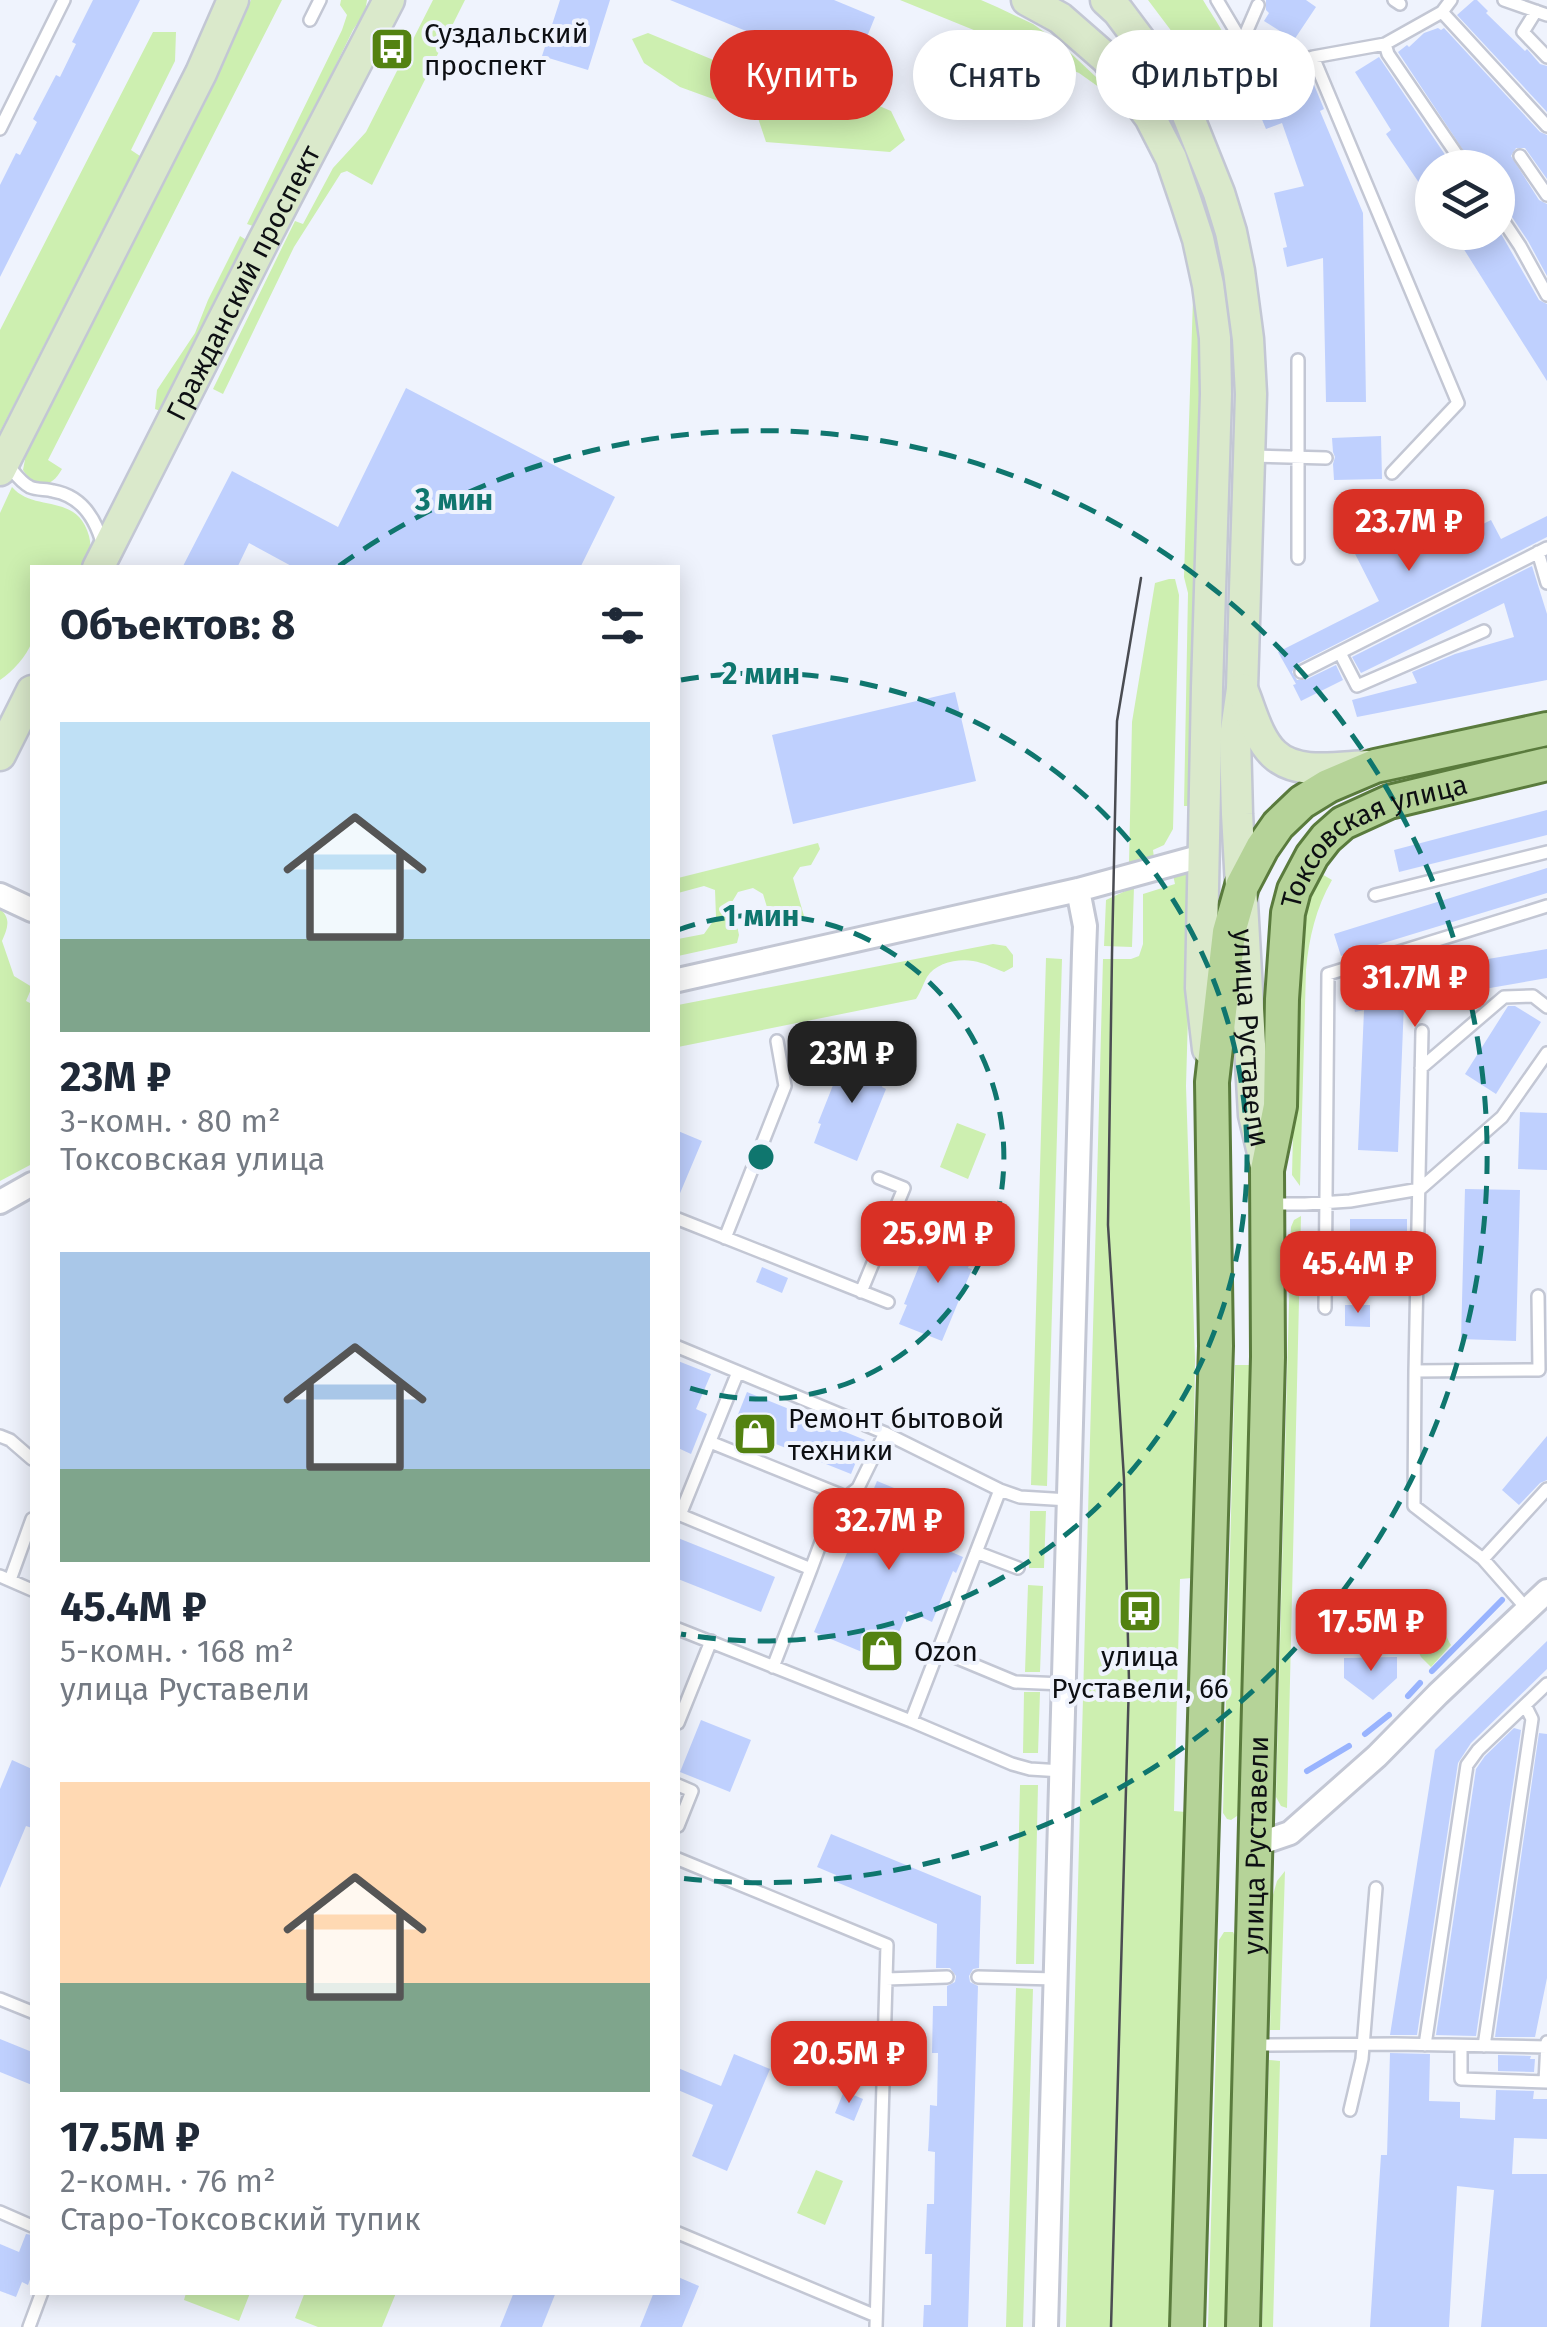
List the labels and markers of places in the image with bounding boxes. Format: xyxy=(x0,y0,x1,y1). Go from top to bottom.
place label: Суздальский проспект xyxy=(424,17,588,82)
bus stop icon: Суздальский проспект xyxy=(369,26,415,72)
pin: 23.7M ₽ xyxy=(1317,489,1501,574)
pin: 31.7M ₽ xyxy=(1323,945,1507,1030)
pin: 23M ₽ xyxy=(782,1021,922,1106)
centre of rings xyxy=(743,1139,779,1175)
pin: 25.9M ₽ xyxy=(846,1201,1030,1286)
pin: 45.4M ₽ xyxy=(1266,1231,1450,1316)
place label: Ремонт бытовой техники xyxy=(788,1402,1004,1467)
shop icon: Ремонт бытовой техники xyxy=(732,1411,778,1457)
pin: 32.7M ₽ xyxy=(797,1488,981,1573)
bus stop icon: улица Руставели, 66 xyxy=(1117,1588,1163,1634)
pin: 17.5M ₽ xyxy=(1279,1589,1463,1674)
shop icon: Ozon xyxy=(859,1628,905,1674)
place label: Ozon xyxy=(914,1635,978,1668)
place label: улица Руставели, 66 xyxy=(1051,1640,1229,1705)
pin: 20.5M ₽ xyxy=(757,2021,941,2106)

